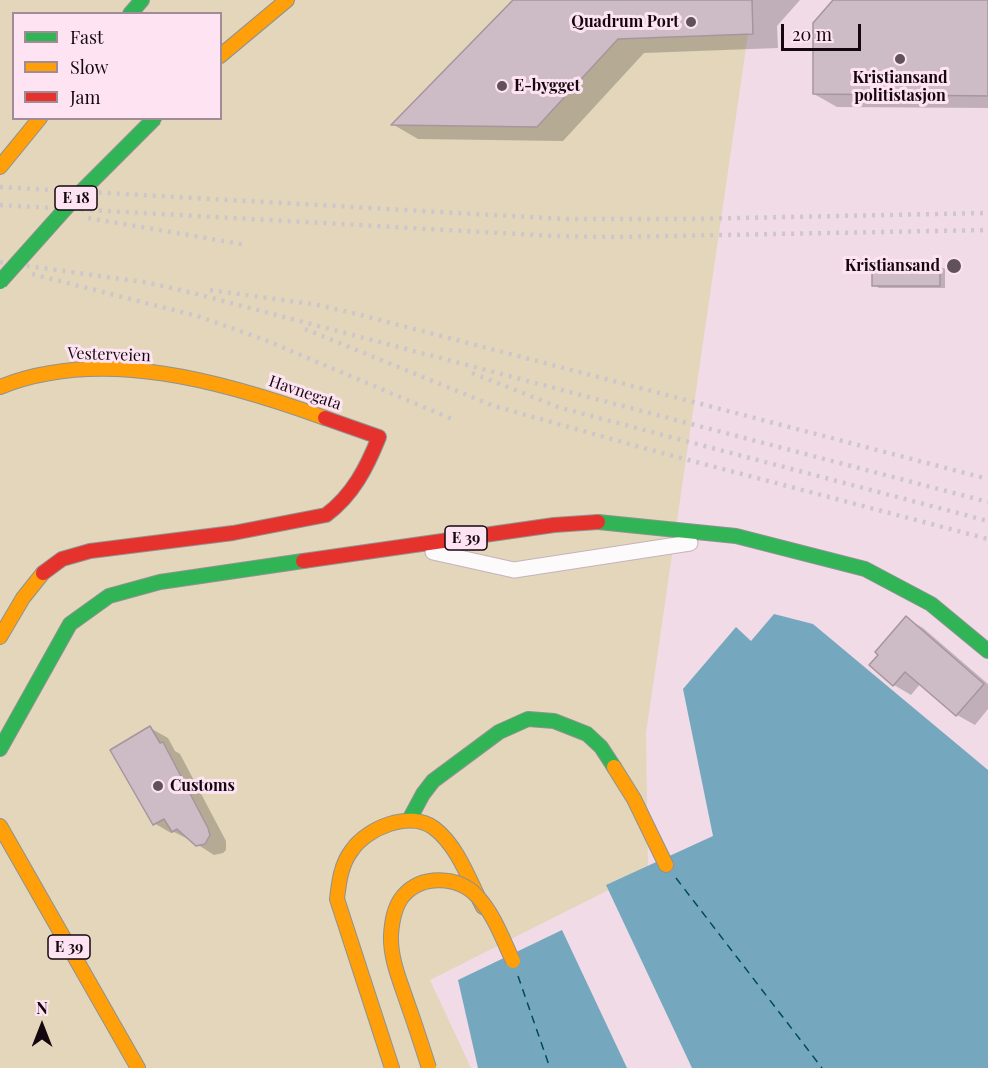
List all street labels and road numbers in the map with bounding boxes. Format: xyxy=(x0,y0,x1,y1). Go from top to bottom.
road number: E 18 xyxy=(55,186,97,210)
street label: Vesterveien xyxy=(67,344,151,366)
street label: Havnegata xyxy=(266,372,344,414)
road number: E 39 xyxy=(445,526,487,550)
road number: E 39 xyxy=(48,935,90,959)

